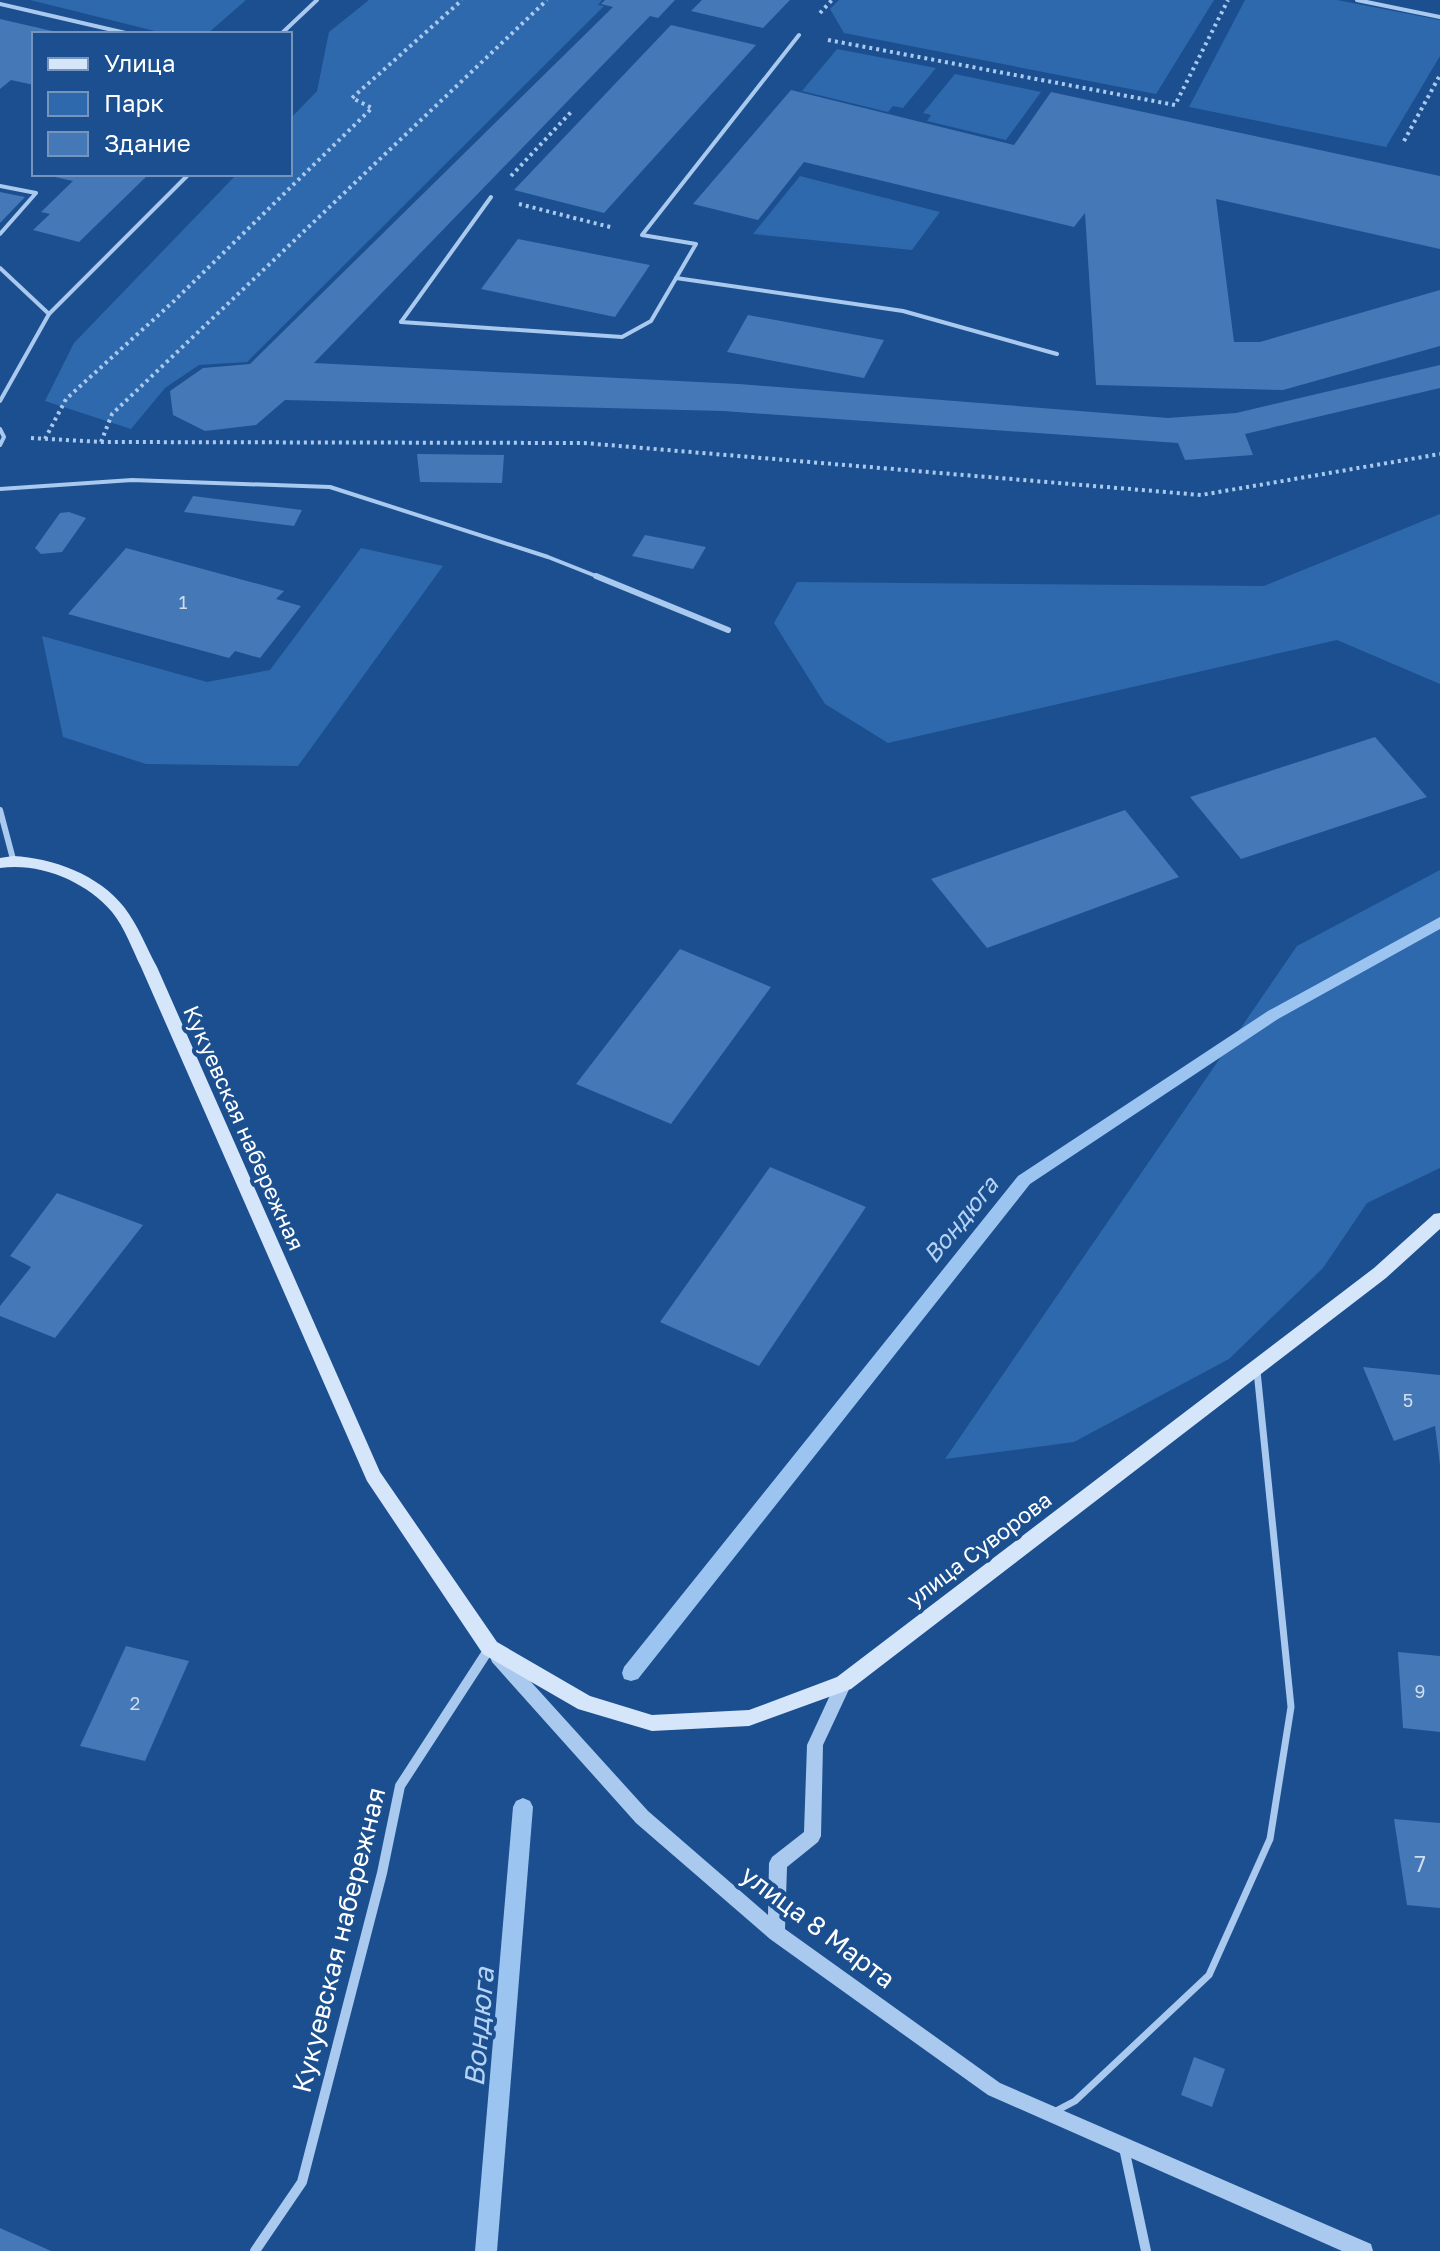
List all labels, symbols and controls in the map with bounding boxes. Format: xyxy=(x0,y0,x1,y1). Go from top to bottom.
legend xyxy=(32,32,292,176)
text: Улица xyxy=(104,48,176,77)
text: Парк xyxy=(104,88,164,117)
text: Здание xyxy=(104,128,191,157)
house number: 1 xyxy=(179,591,188,613)
street label: Кукуевская набережная xyxy=(178,1001,311,1254)
water label: Вондюга xyxy=(916,1169,1004,1268)
house number: 5 xyxy=(1403,1389,1413,1411)
street label: улица Суворова xyxy=(901,1485,1056,1612)
house number: 9 xyxy=(1415,1680,1425,1702)
house number: 2 xyxy=(130,1692,140,1714)
street label: Кукуевская набережная xyxy=(286,1784,391,2096)
house number: 7 xyxy=(1414,1850,1426,1877)
street label: улица 8 Марта xyxy=(735,1859,901,1995)
water label: Вондюга xyxy=(457,1965,500,2088)

